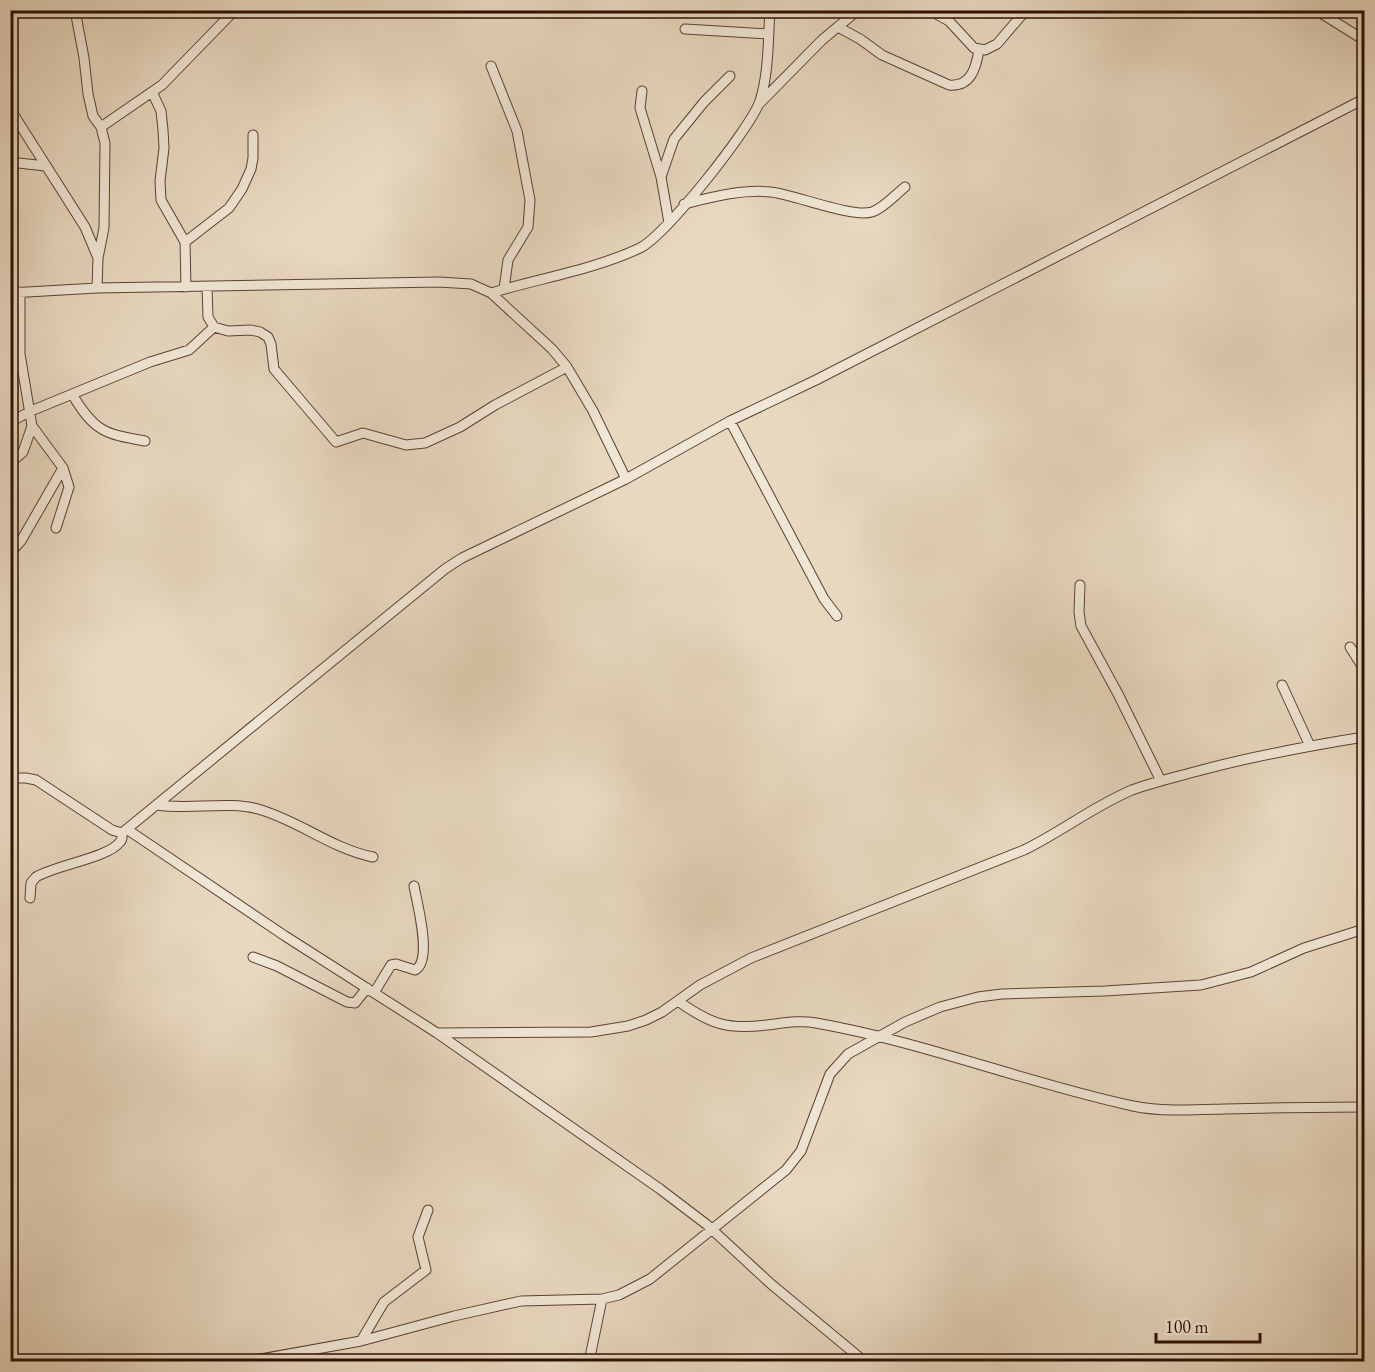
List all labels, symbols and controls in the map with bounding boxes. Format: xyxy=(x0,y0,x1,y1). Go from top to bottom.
scale bar xyxy=(1156,1306,1260,1344)
text: 100 m xyxy=(1165,1315,1209,1338)

